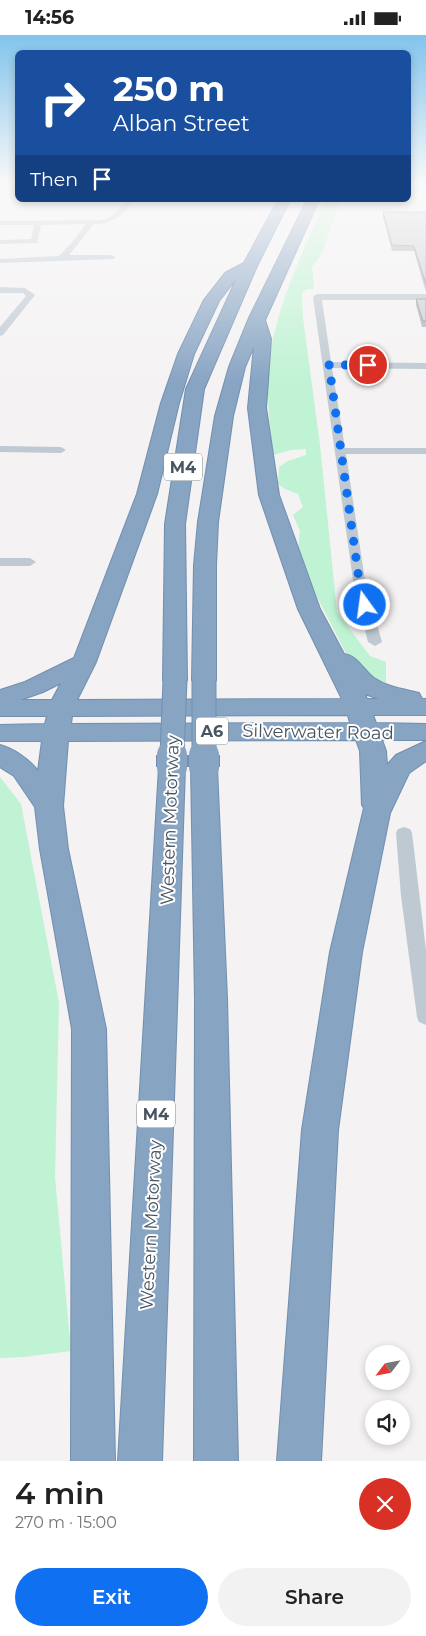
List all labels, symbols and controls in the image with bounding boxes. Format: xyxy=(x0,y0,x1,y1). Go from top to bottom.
text: 14:56 xyxy=(25,6,74,29)
text: 250 m xyxy=(113,67,225,110)
icon: right xyxy=(30,70,95,135)
text: Alban Street xyxy=(113,110,250,137)
icon: arrive xyxy=(88,165,116,193)
text: Then xyxy=(30,168,78,191)
pin xyxy=(347,344,389,386)
icon: arrive xyxy=(354,351,382,379)
road number: M4 xyxy=(164,453,202,481)
position arrow xyxy=(338,578,390,630)
road number: A6 xyxy=(196,717,228,744)
street label: Silverwater Road xyxy=(242,720,394,744)
street label: Western Motorway xyxy=(156,734,184,905)
road number: M4 xyxy=(137,1101,175,1127)
street label: Western Motorway xyxy=(136,1139,166,1311)
north arrow xyxy=(365,1345,410,1390)
map controls xyxy=(365,1345,410,1445)
button: sound xyxy=(365,1400,410,1445)
text: 4 min xyxy=(15,1475,104,1512)
button: close xyxy=(359,1478,411,1530)
text: 270 m · 15:00 xyxy=(15,1513,117,1532)
button: Exit xyxy=(15,1568,208,1626)
button: Share xyxy=(218,1568,411,1626)

